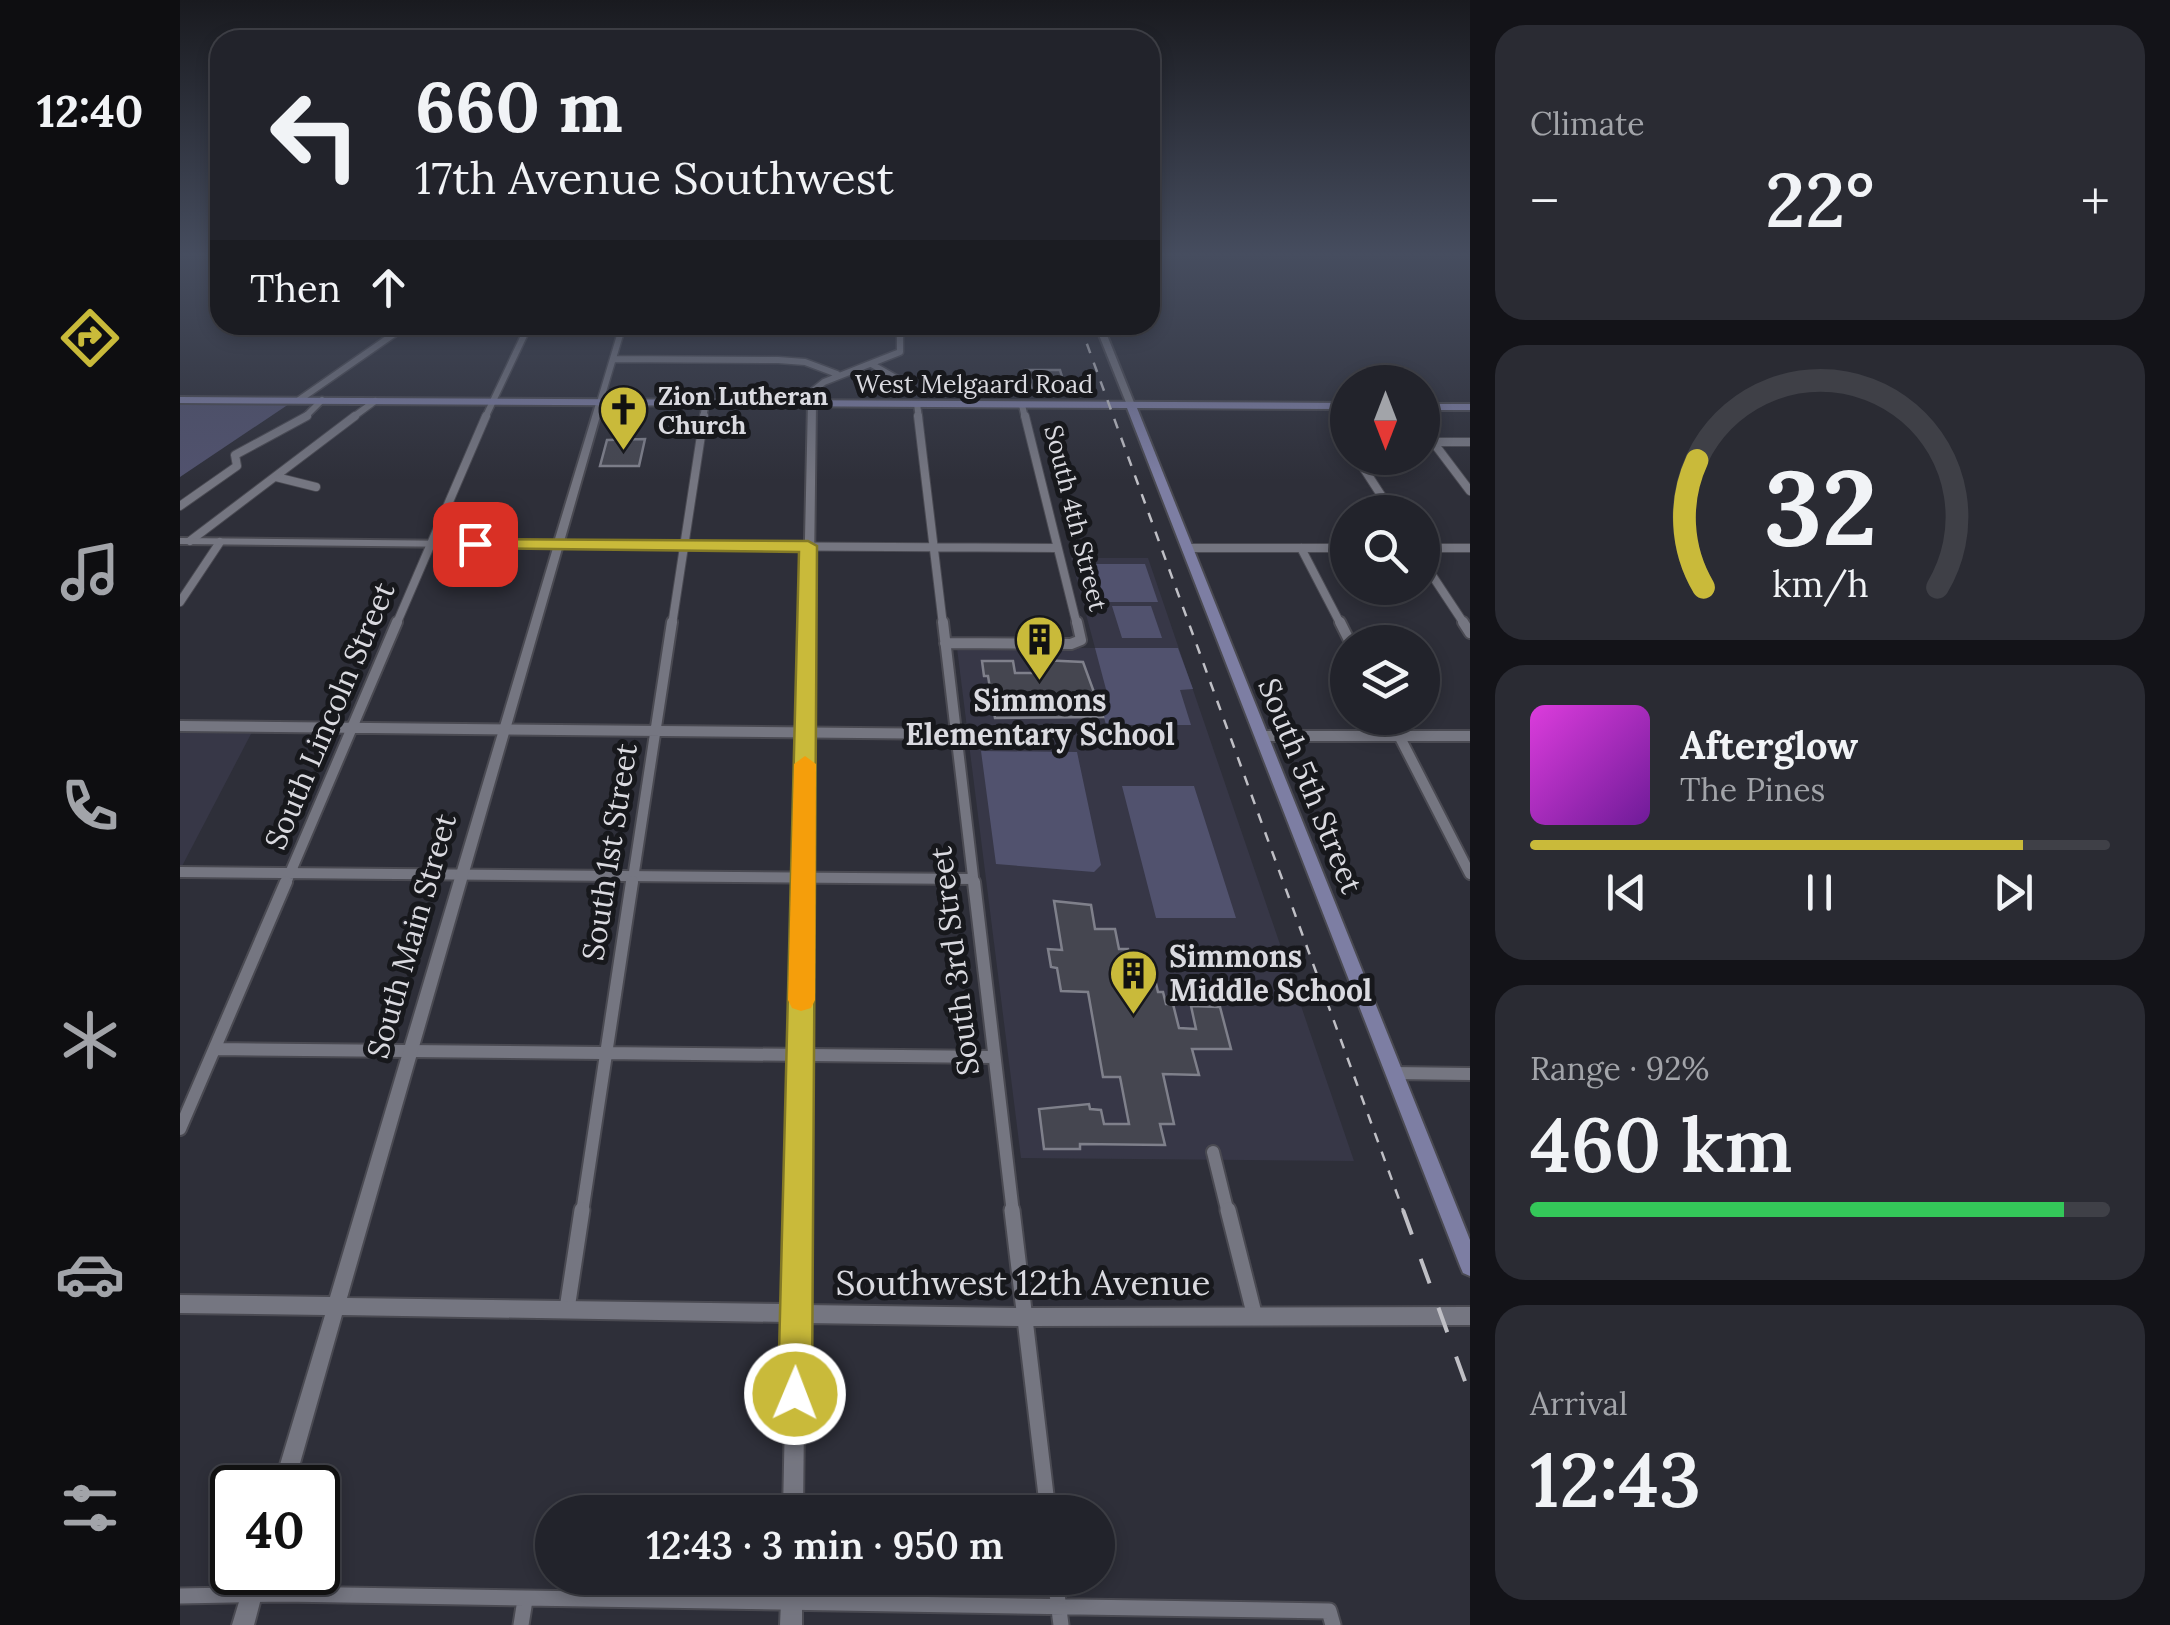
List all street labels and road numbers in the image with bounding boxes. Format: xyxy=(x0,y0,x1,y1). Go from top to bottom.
street label: West Melgaard Road xyxy=(855,368,1093,400)
street label: South 4th Street xyxy=(1037,422,1115,615)
street label: South Lincoln Street xyxy=(256,576,403,855)
street label: South 5th Street xyxy=(1250,672,1372,899)
street label: South 1st Street xyxy=(573,740,645,963)
street label: South Main Street xyxy=(358,809,464,1062)
street label: South 3rd Street xyxy=(921,844,987,1078)
street label: Southwest 12th Avenue xyxy=(835,1260,1211,1305)

